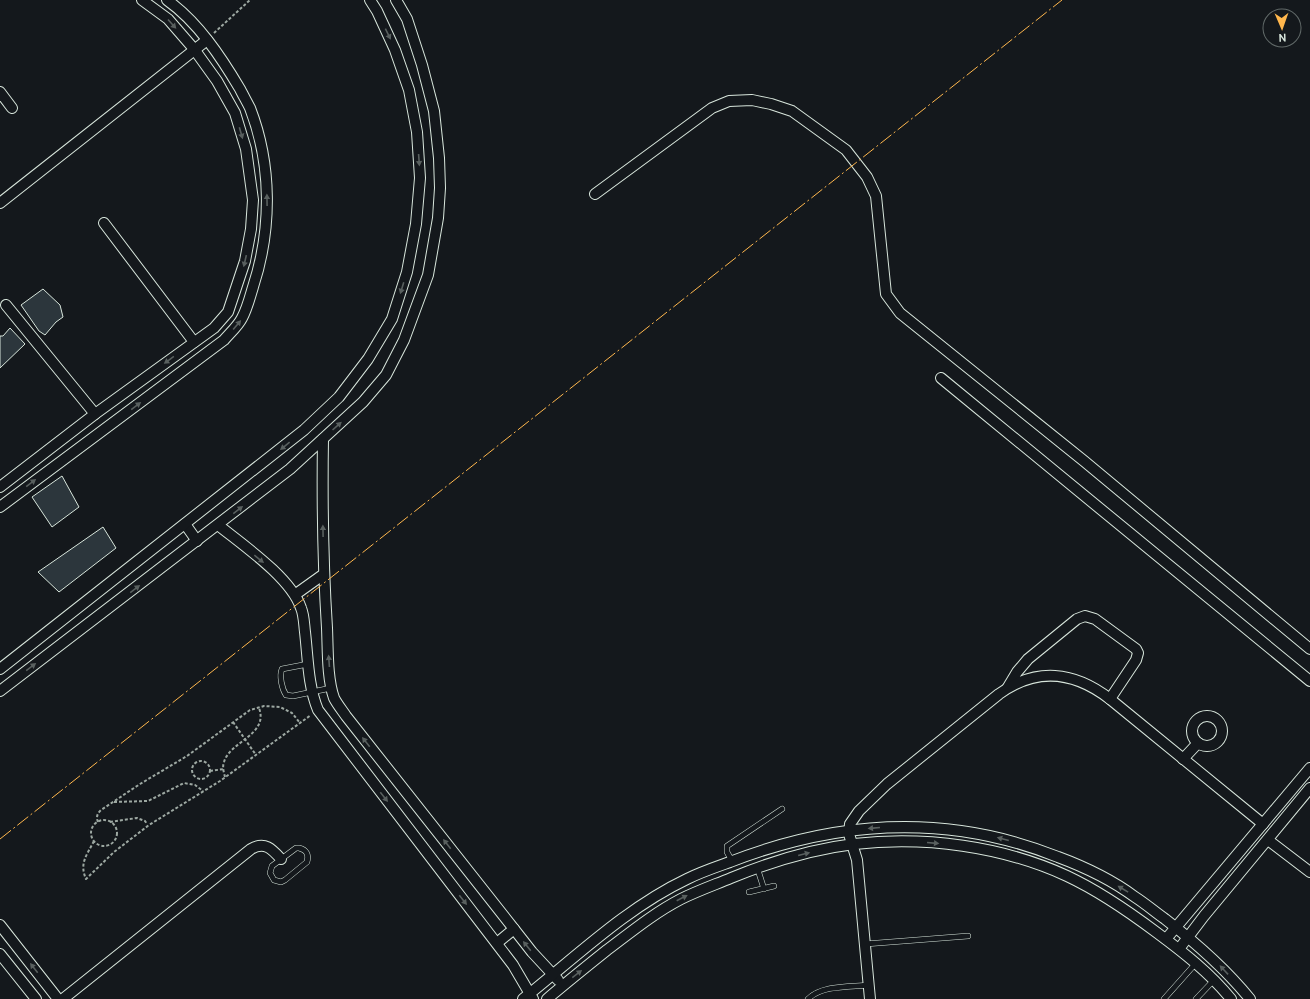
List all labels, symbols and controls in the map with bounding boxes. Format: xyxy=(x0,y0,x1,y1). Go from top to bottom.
north arrow xyxy=(1262,8,1302,48)
one-way arrow xyxy=(167,19,177,29)
one-way arrow xyxy=(385,29,391,40)
text: N xyxy=(1278,30,1287,44)
one-way arrow xyxy=(238,127,244,139)
one-way arrow xyxy=(415,154,422,166)
one-way arrow xyxy=(264,193,270,206)
one-way arrow xyxy=(242,255,248,267)
one-way arrow xyxy=(399,282,405,294)
one-way arrow xyxy=(232,319,241,330)
one-way arrow xyxy=(164,356,175,364)
one-way arrow xyxy=(130,402,141,410)
one-way arrow xyxy=(332,421,342,431)
one-way arrow xyxy=(279,441,290,450)
one-way arrow xyxy=(26,479,37,488)
one-way arrow xyxy=(232,505,243,514)
one-way arrow xyxy=(320,524,326,537)
one-way arrow xyxy=(253,554,264,563)
one-way arrow xyxy=(129,584,140,593)
one-way arrow xyxy=(325,655,332,667)
one-way arrow xyxy=(26,664,36,672)
one-way arrow xyxy=(362,737,371,748)
one-way arrow xyxy=(379,791,388,802)
one-way arrow xyxy=(868,824,880,831)
one-way arrow xyxy=(997,836,1009,842)
one-way arrow xyxy=(443,839,451,850)
one-way arrow xyxy=(927,840,939,847)
one-way arrow xyxy=(798,851,810,857)
one-way arrow xyxy=(1117,885,1129,892)
one-way arrow xyxy=(459,894,467,905)
one-way arrow xyxy=(676,895,688,902)
one-way arrow xyxy=(523,941,532,952)
one-way arrow xyxy=(30,963,39,974)
one-way arrow xyxy=(1219,965,1229,975)
one-way arrow xyxy=(571,970,582,979)

